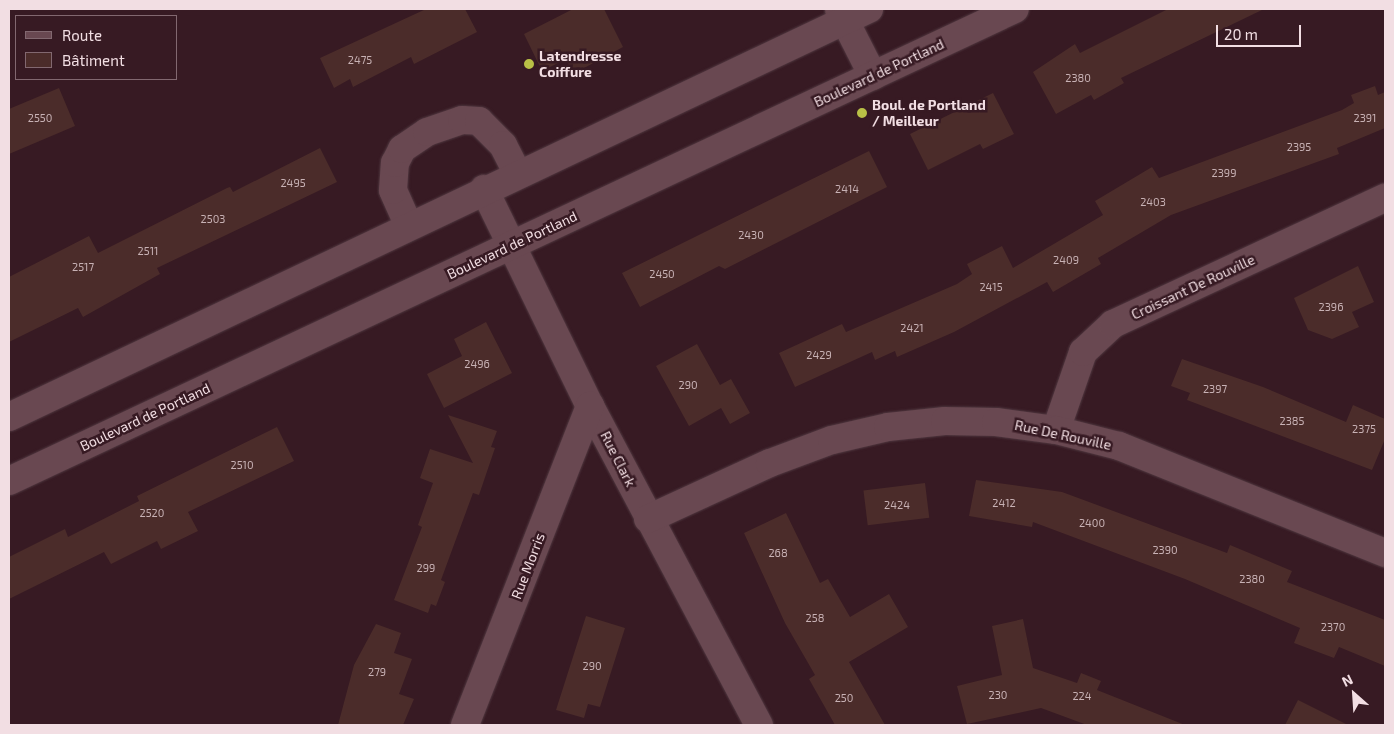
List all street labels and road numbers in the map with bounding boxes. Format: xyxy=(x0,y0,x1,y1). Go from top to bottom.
street label: Boulevard de Portland xyxy=(811,35,947,111)
street label: Boulevard de Portland xyxy=(444,207,580,283)
street label: Croissant De Rouville xyxy=(1128,251,1258,323)
street label: Boulevard de Portland xyxy=(77,379,213,455)
street label: Rue De Rouville xyxy=(1013,417,1113,453)
street label: Rue Clark xyxy=(597,429,639,489)
street label: Rue Morris xyxy=(508,531,548,601)

